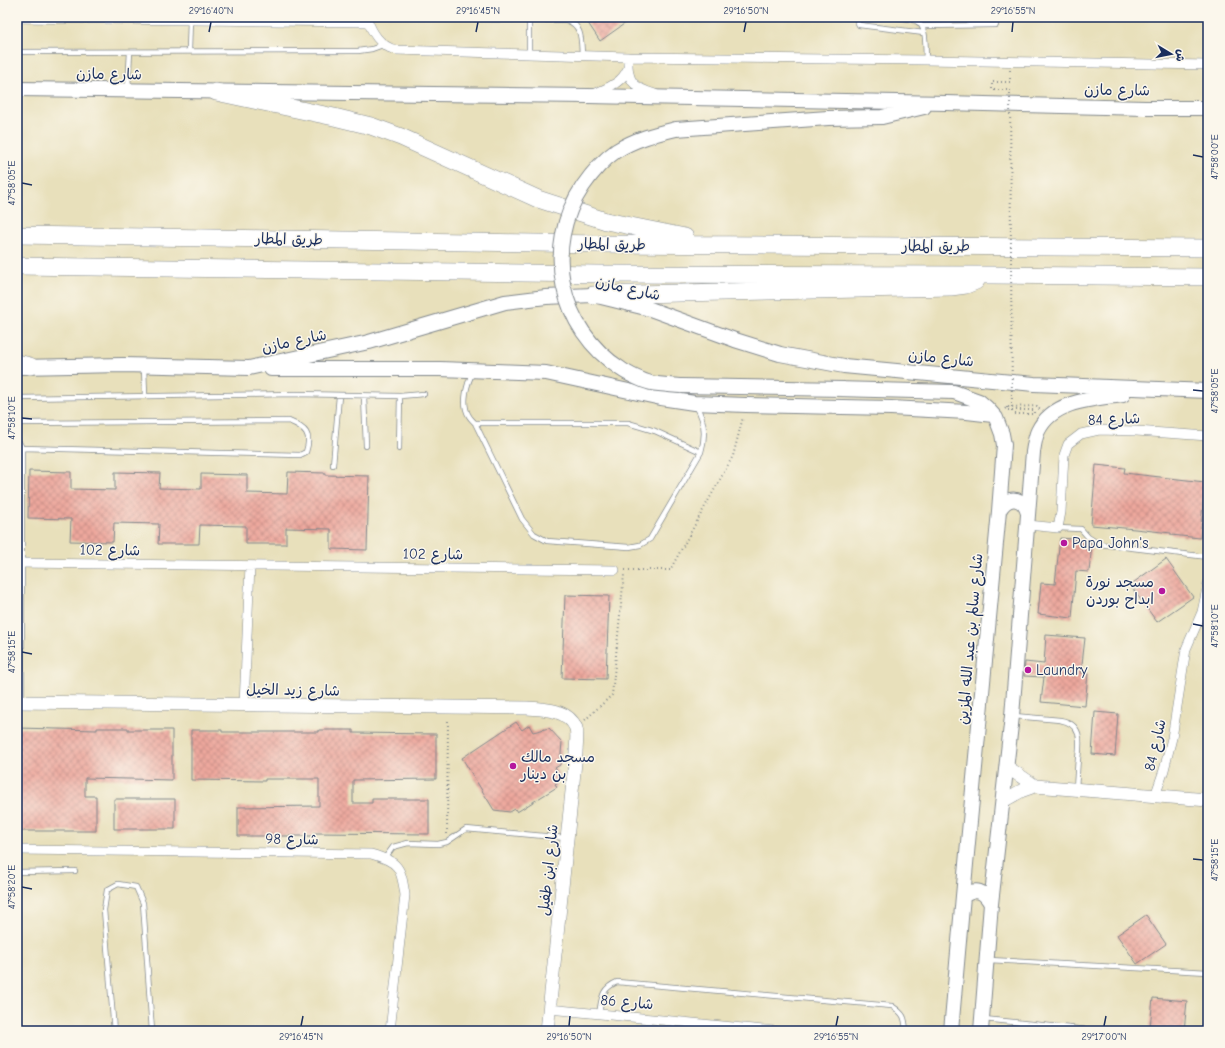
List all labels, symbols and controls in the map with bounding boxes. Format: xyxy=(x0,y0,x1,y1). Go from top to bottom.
text: 29°16'40"N xyxy=(189,5,233,17)
text: 29°16'45"N xyxy=(456,5,500,17)
text: 29°16'50"N xyxy=(723,5,769,17)
text: 29°16'55"N xyxy=(991,5,1035,17)
north arrow xyxy=(1151,34,1191,74)
text: ش xyxy=(1173,49,1188,63)
street label: شارع مازن xyxy=(76,64,142,85)
street label: شارع مازن xyxy=(1084,80,1150,101)
text: 47°58'00"E xyxy=(1209,134,1221,180)
text: 47°58'05"E xyxy=(6,161,18,205)
street label: طريق المطار xyxy=(254,229,323,249)
street label: طريق المطار xyxy=(577,234,646,254)
street label: طريق المطار xyxy=(901,237,970,255)
street label: شارع مازن xyxy=(594,272,662,305)
street label: شارع مازن xyxy=(260,325,328,358)
street label: شارع مازن xyxy=(907,346,975,371)
text: 47°58'05"E xyxy=(1209,369,1221,413)
text: 47°58'10"E xyxy=(6,396,18,440)
street label: شارع 84 xyxy=(1087,409,1141,430)
place label: Papa John's xyxy=(1072,534,1149,552)
marker: Papa John's xyxy=(1059,538,1069,548)
street label: شارع 102 xyxy=(80,540,140,561)
street label: شارع 102 xyxy=(403,544,463,565)
street label: شارع سالم بن عبد الله المزين xyxy=(954,553,988,726)
place label: مسجد نورة ابداح بوردن xyxy=(1086,573,1154,609)
marker: مسجد نورة ابداح بوردن xyxy=(1157,586,1167,596)
text: 47°58'10"E xyxy=(1209,604,1221,648)
text: 47°58'15"E xyxy=(6,631,18,673)
place label: Laundry xyxy=(1036,661,1088,679)
marker: Laundry xyxy=(1023,665,1033,675)
street label: شارع زيد الخيل xyxy=(246,680,340,701)
street label: شارع 84 xyxy=(1140,717,1171,773)
place label: مسجد مالك بن دينار xyxy=(520,748,595,783)
marker: مسجد مالك بن دينار xyxy=(508,761,518,771)
street label: شارع ابن طفيل xyxy=(534,823,563,917)
street label: شارع 98 xyxy=(265,830,319,849)
text: 47°58'15"E xyxy=(1209,839,1221,881)
text: 47°58'20"E xyxy=(6,865,18,909)
street label: شارع 86 xyxy=(600,991,654,1014)
text: 29°16'45"N xyxy=(279,1031,323,1043)
text: 29°16'50"N xyxy=(546,1031,592,1043)
text: 29°16'55"N xyxy=(814,1031,858,1043)
text: 29°17'00"N xyxy=(1081,1031,1127,1043)

